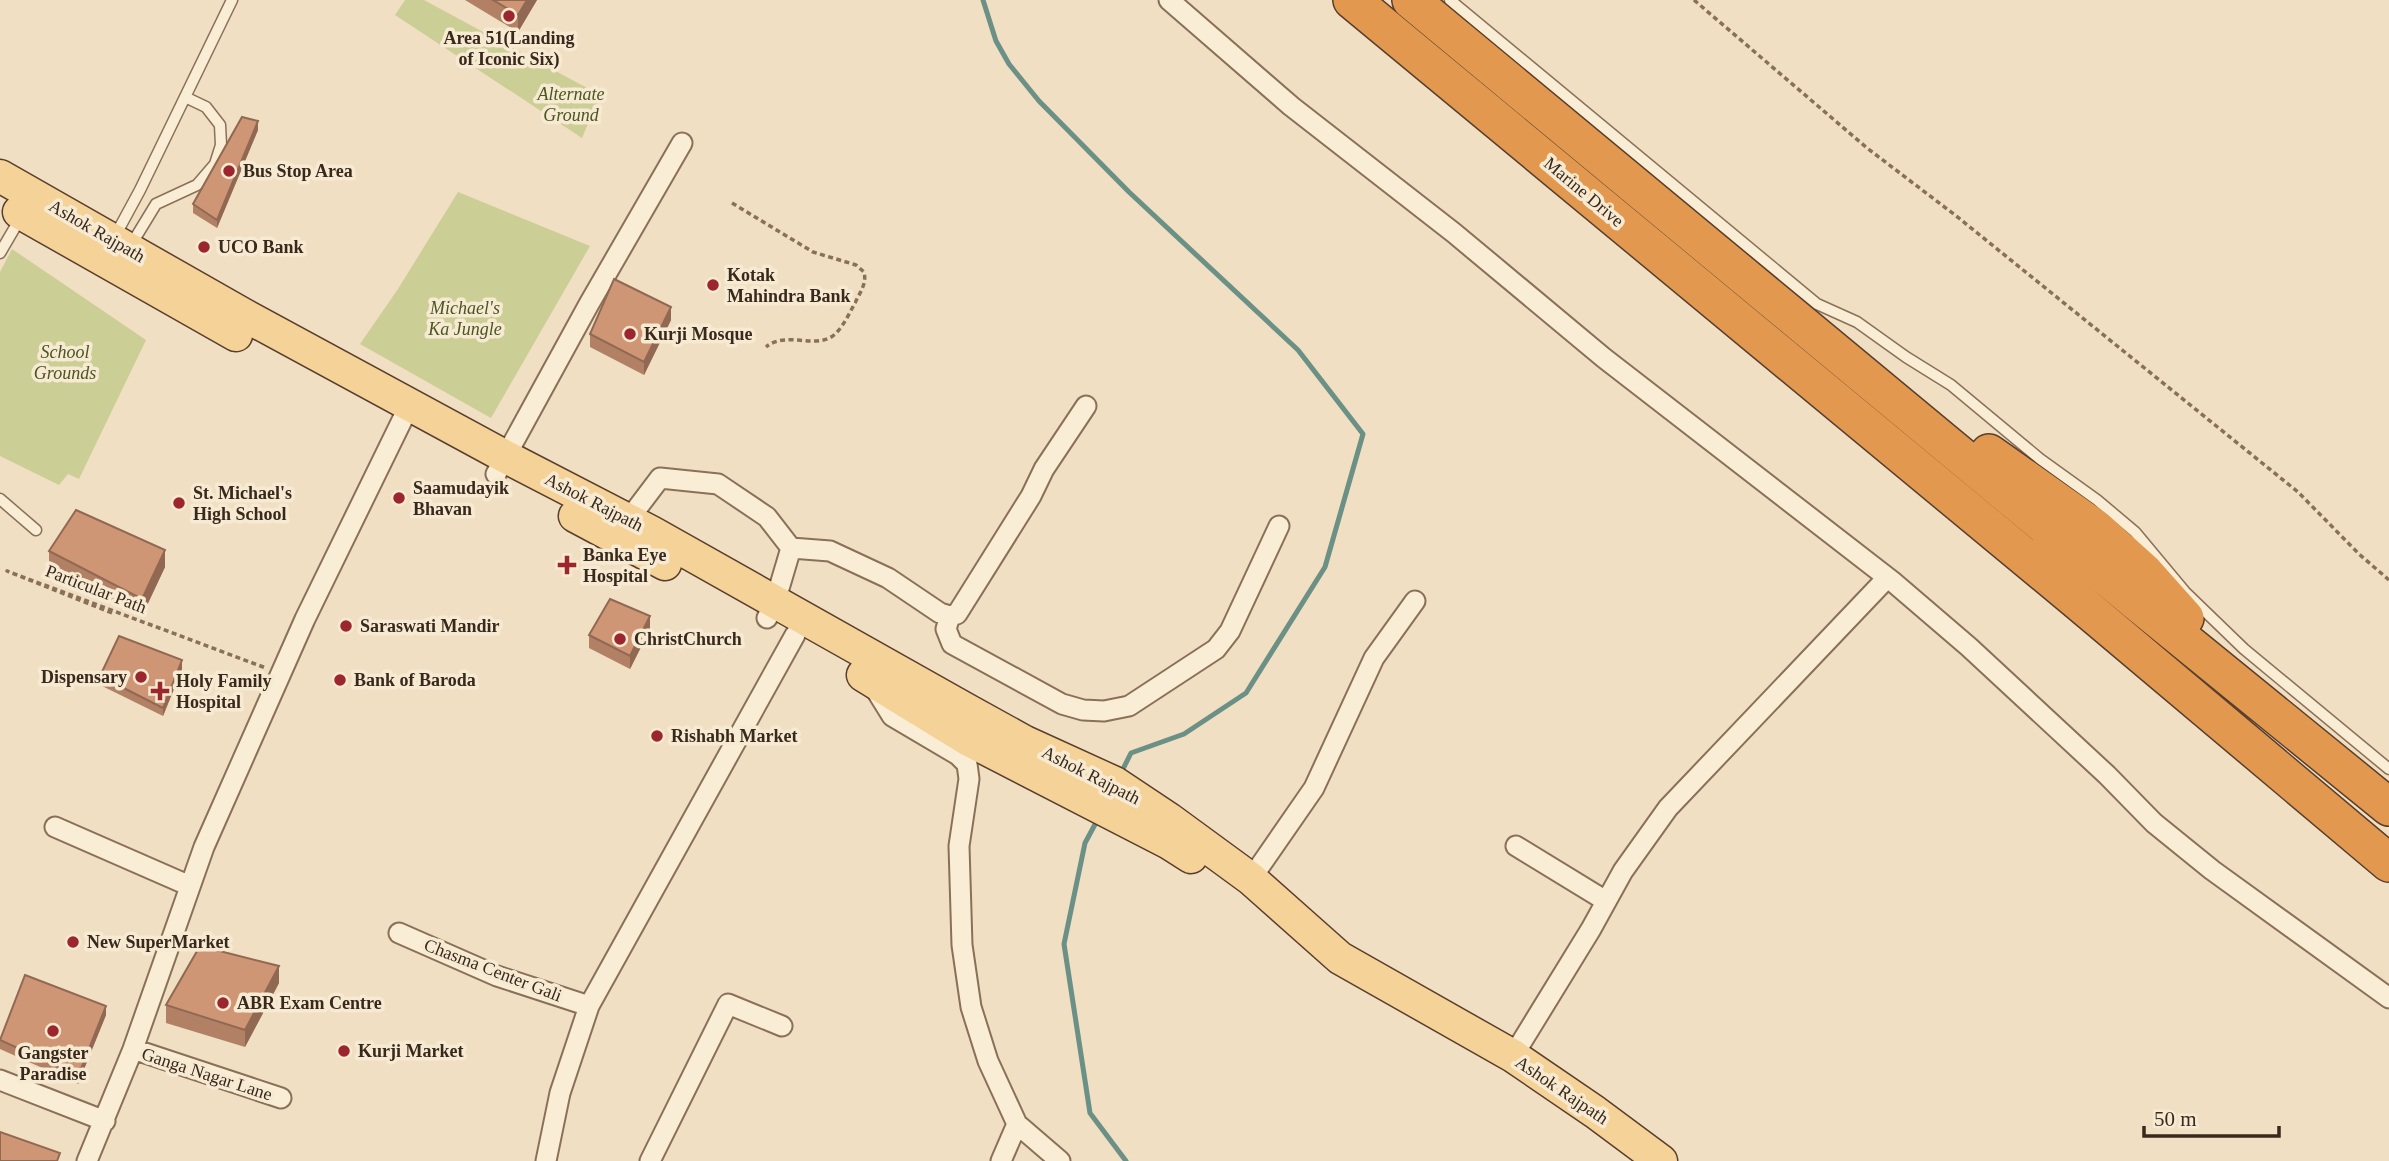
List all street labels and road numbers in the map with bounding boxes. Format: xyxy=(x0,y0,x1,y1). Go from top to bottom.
street label: Marine Drive xyxy=(1540,153,1628,231)
street label: Ashok Rajpath xyxy=(45,195,149,267)
street label: Ashok Rajpath xyxy=(542,469,646,535)
street label: Particular Path xyxy=(43,561,149,617)
street label: Ashok Rajpath xyxy=(1039,742,1143,808)
street label: Chasma Center Gali xyxy=(421,935,565,1005)
street label: Ganga Nagar Lane xyxy=(139,1043,275,1105)
street label: Ashok Rajpath xyxy=(1512,1052,1612,1128)

